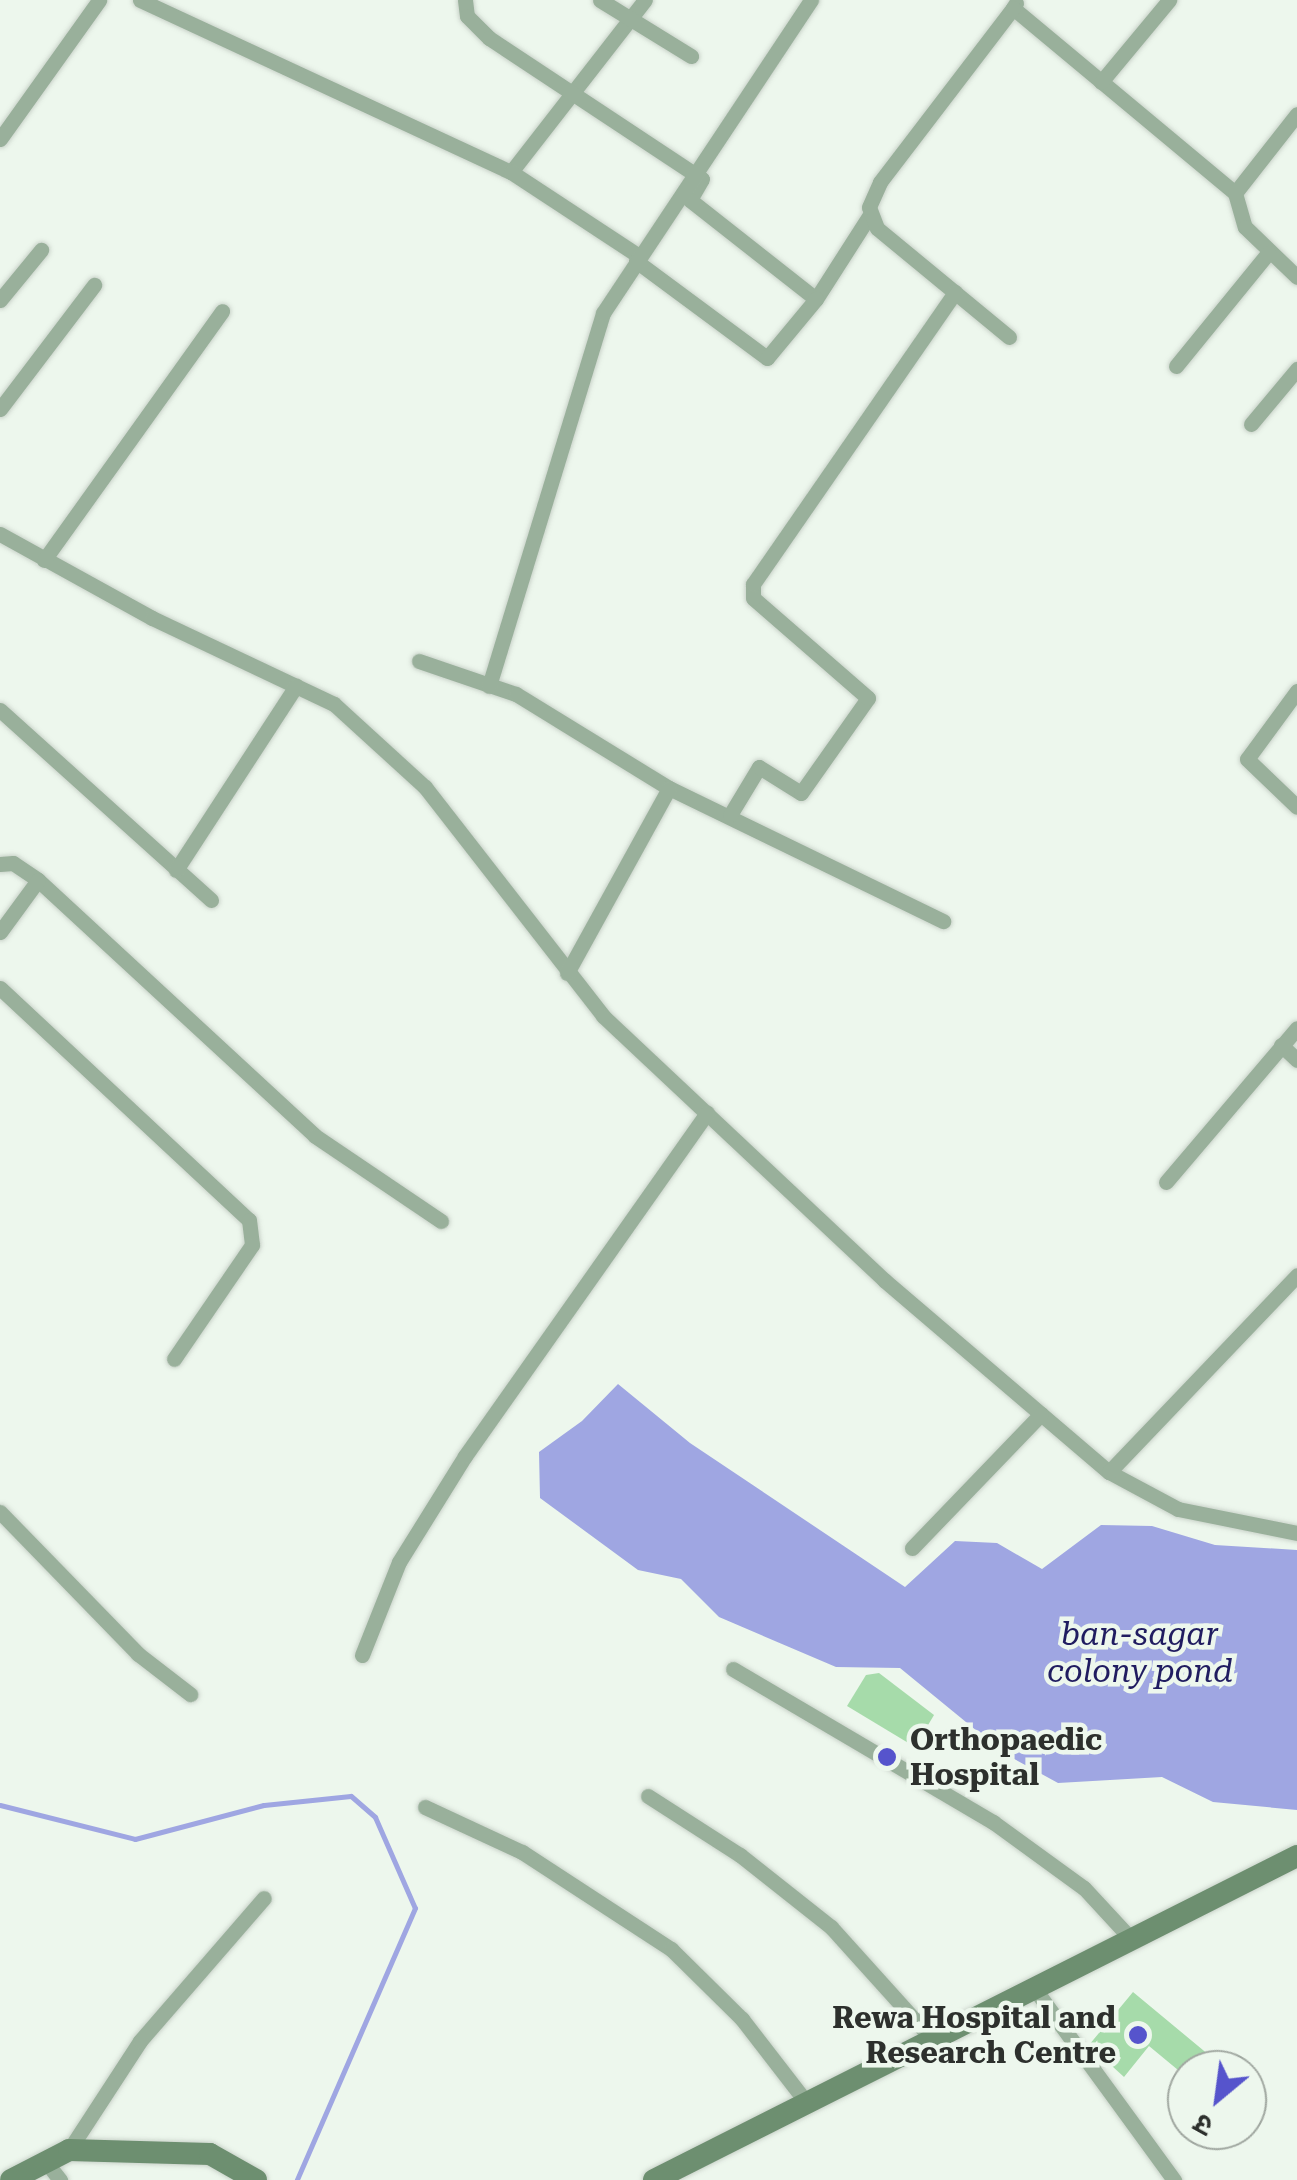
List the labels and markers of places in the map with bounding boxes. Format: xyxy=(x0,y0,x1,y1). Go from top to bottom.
place label: Orthopaedic Hospital xyxy=(910,1722,1102,1792)
marker: Orthopaedic Hospital xyxy=(874,1744,900,1770)
place label: Rewa Hospital and Research Centre xyxy=(832,2000,1116,2070)
marker: Rewa Hospital and Research Centre xyxy=(1125,2022,1151,2048)

